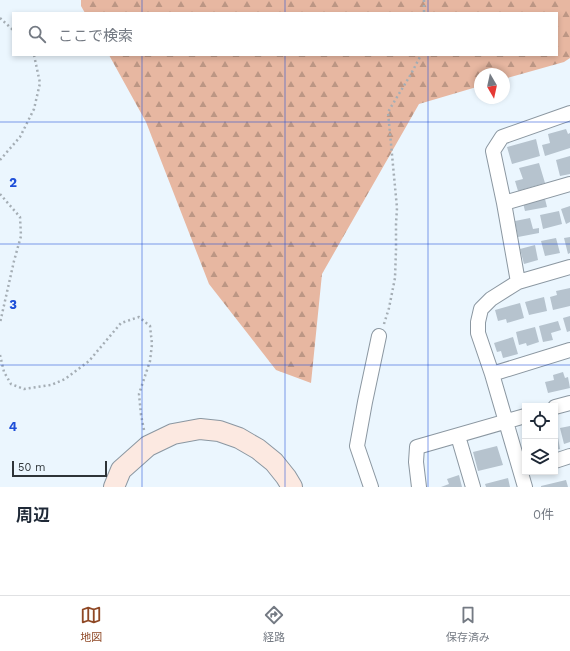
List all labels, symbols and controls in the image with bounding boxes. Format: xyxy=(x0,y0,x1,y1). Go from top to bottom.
search box xyxy=(12,12,558,56)
icon: search xyxy=(26,23,48,45)
text: ここで検索 xyxy=(58,27,133,45)
north arrow xyxy=(474,68,510,104)
text: 2 xyxy=(9,175,17,190)
text: 3 xyxy=(9,297,17,312)
map controls xyxy=(522,403,558,475)
button: locate xyxy=(522,403,558,439)
text: 4 xyxy=(9,419,18,434)
button: layers xyxy=(522,439,558,475)
scale bar xyxy=(12,459,107,478)
text: 50 m xyxy=(18,461,45,474)
text: 周辺 xyxy=(16,505,50,525)
text: 0件 xyxy=(533,507,554,522)
tab: 地図 xyxy=(80,604,102,644)
tab: 経路 xyxy=(263,604,285,644)
tab: 保存済み xyxy=(446,604,490,644)

